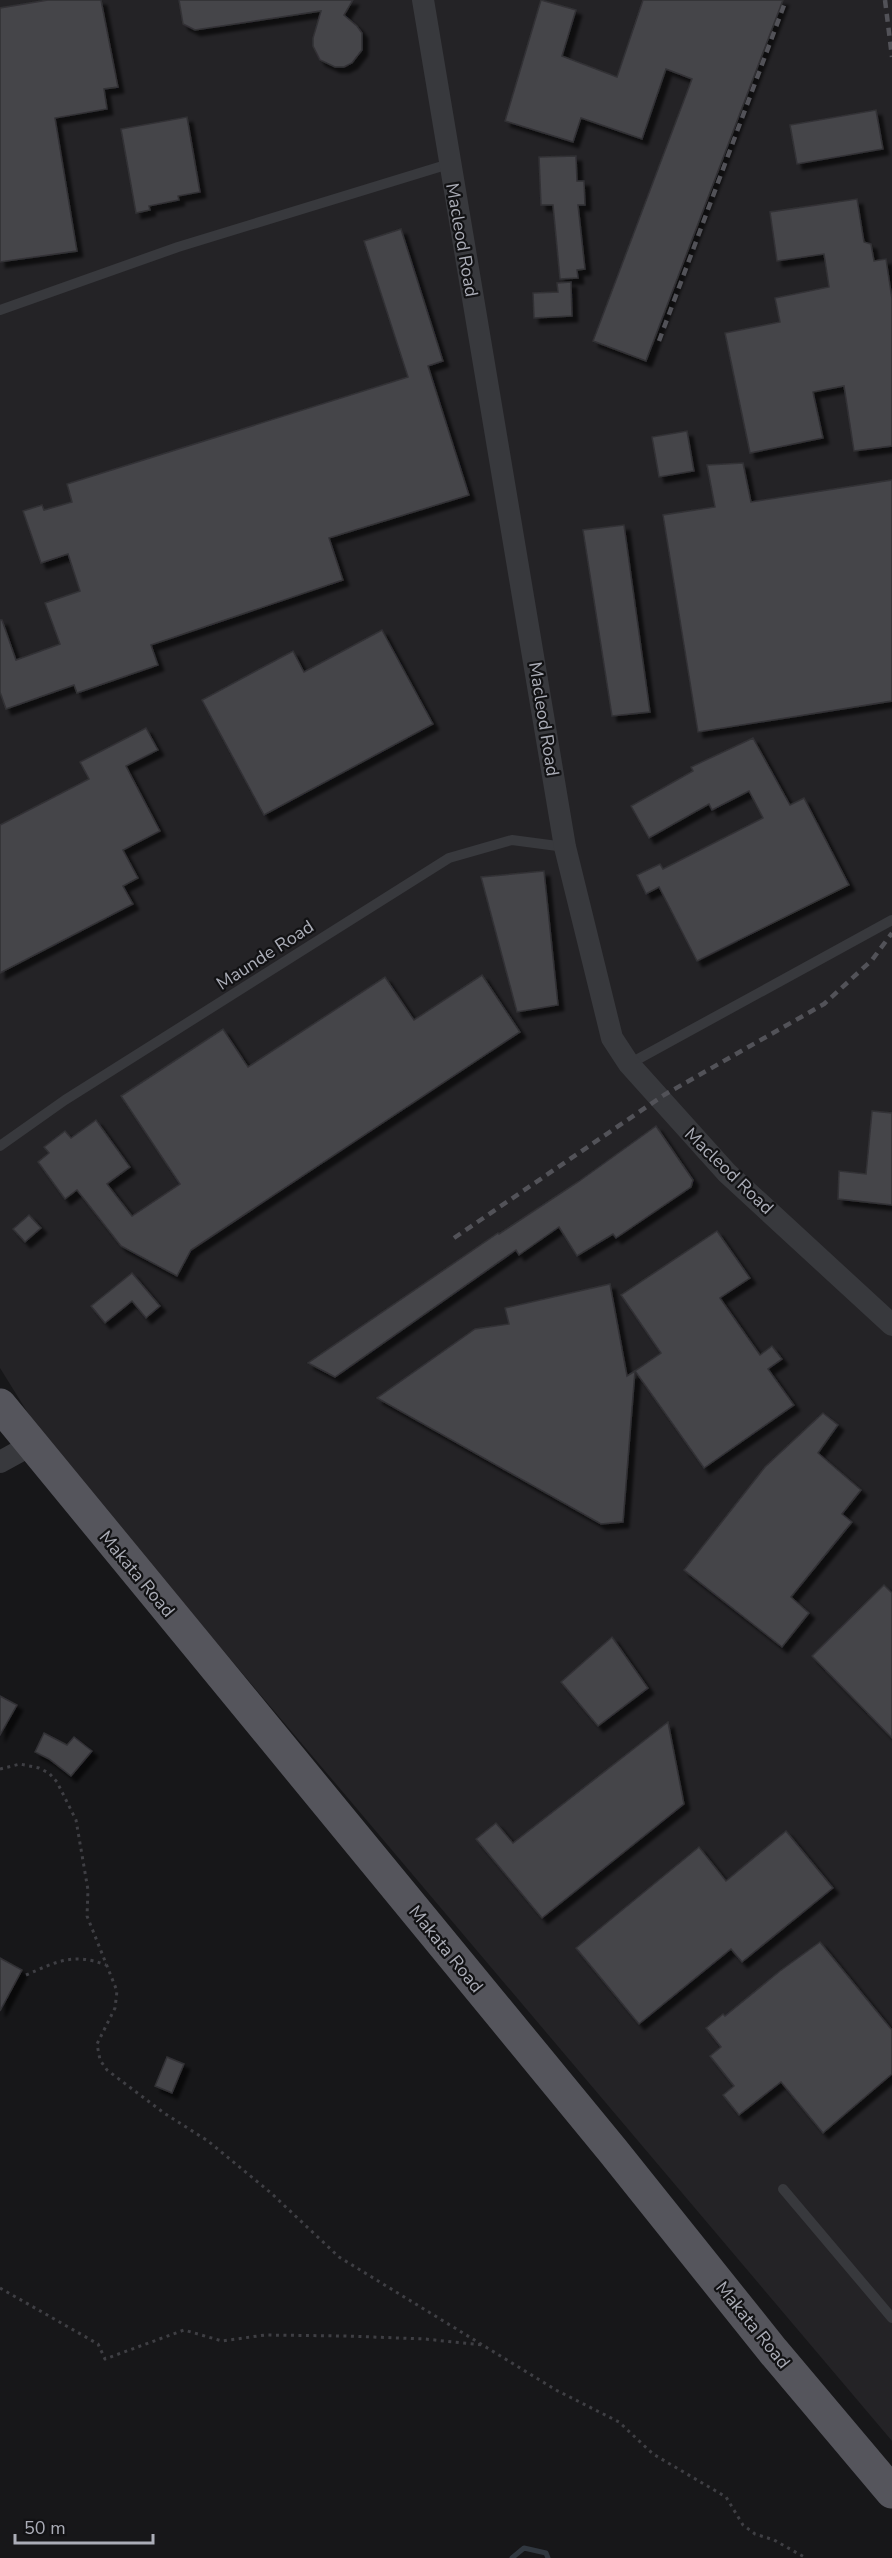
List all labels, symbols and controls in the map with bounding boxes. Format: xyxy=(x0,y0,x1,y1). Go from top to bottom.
street label: Macleod Road xyxy=(440,181,484,299)
street label: Macleod Road xyxy=(523,660,565,778)
street label: Maunde Road xyxy=(212,914,318,996)
street label: Macleod Road xyxy=(679,1122,779,1220)
street label: Makata Road xyxy=(94,1526,180,1622)
street label: Makata Road xyxy=(403,1900,489,1998)
street label: Makata Road xyxy=(710,2276,796,2374)
scale bar xyxy=(15,2507,153,2545)
text: 50 m xyxy=(24,2516,66,2540)

